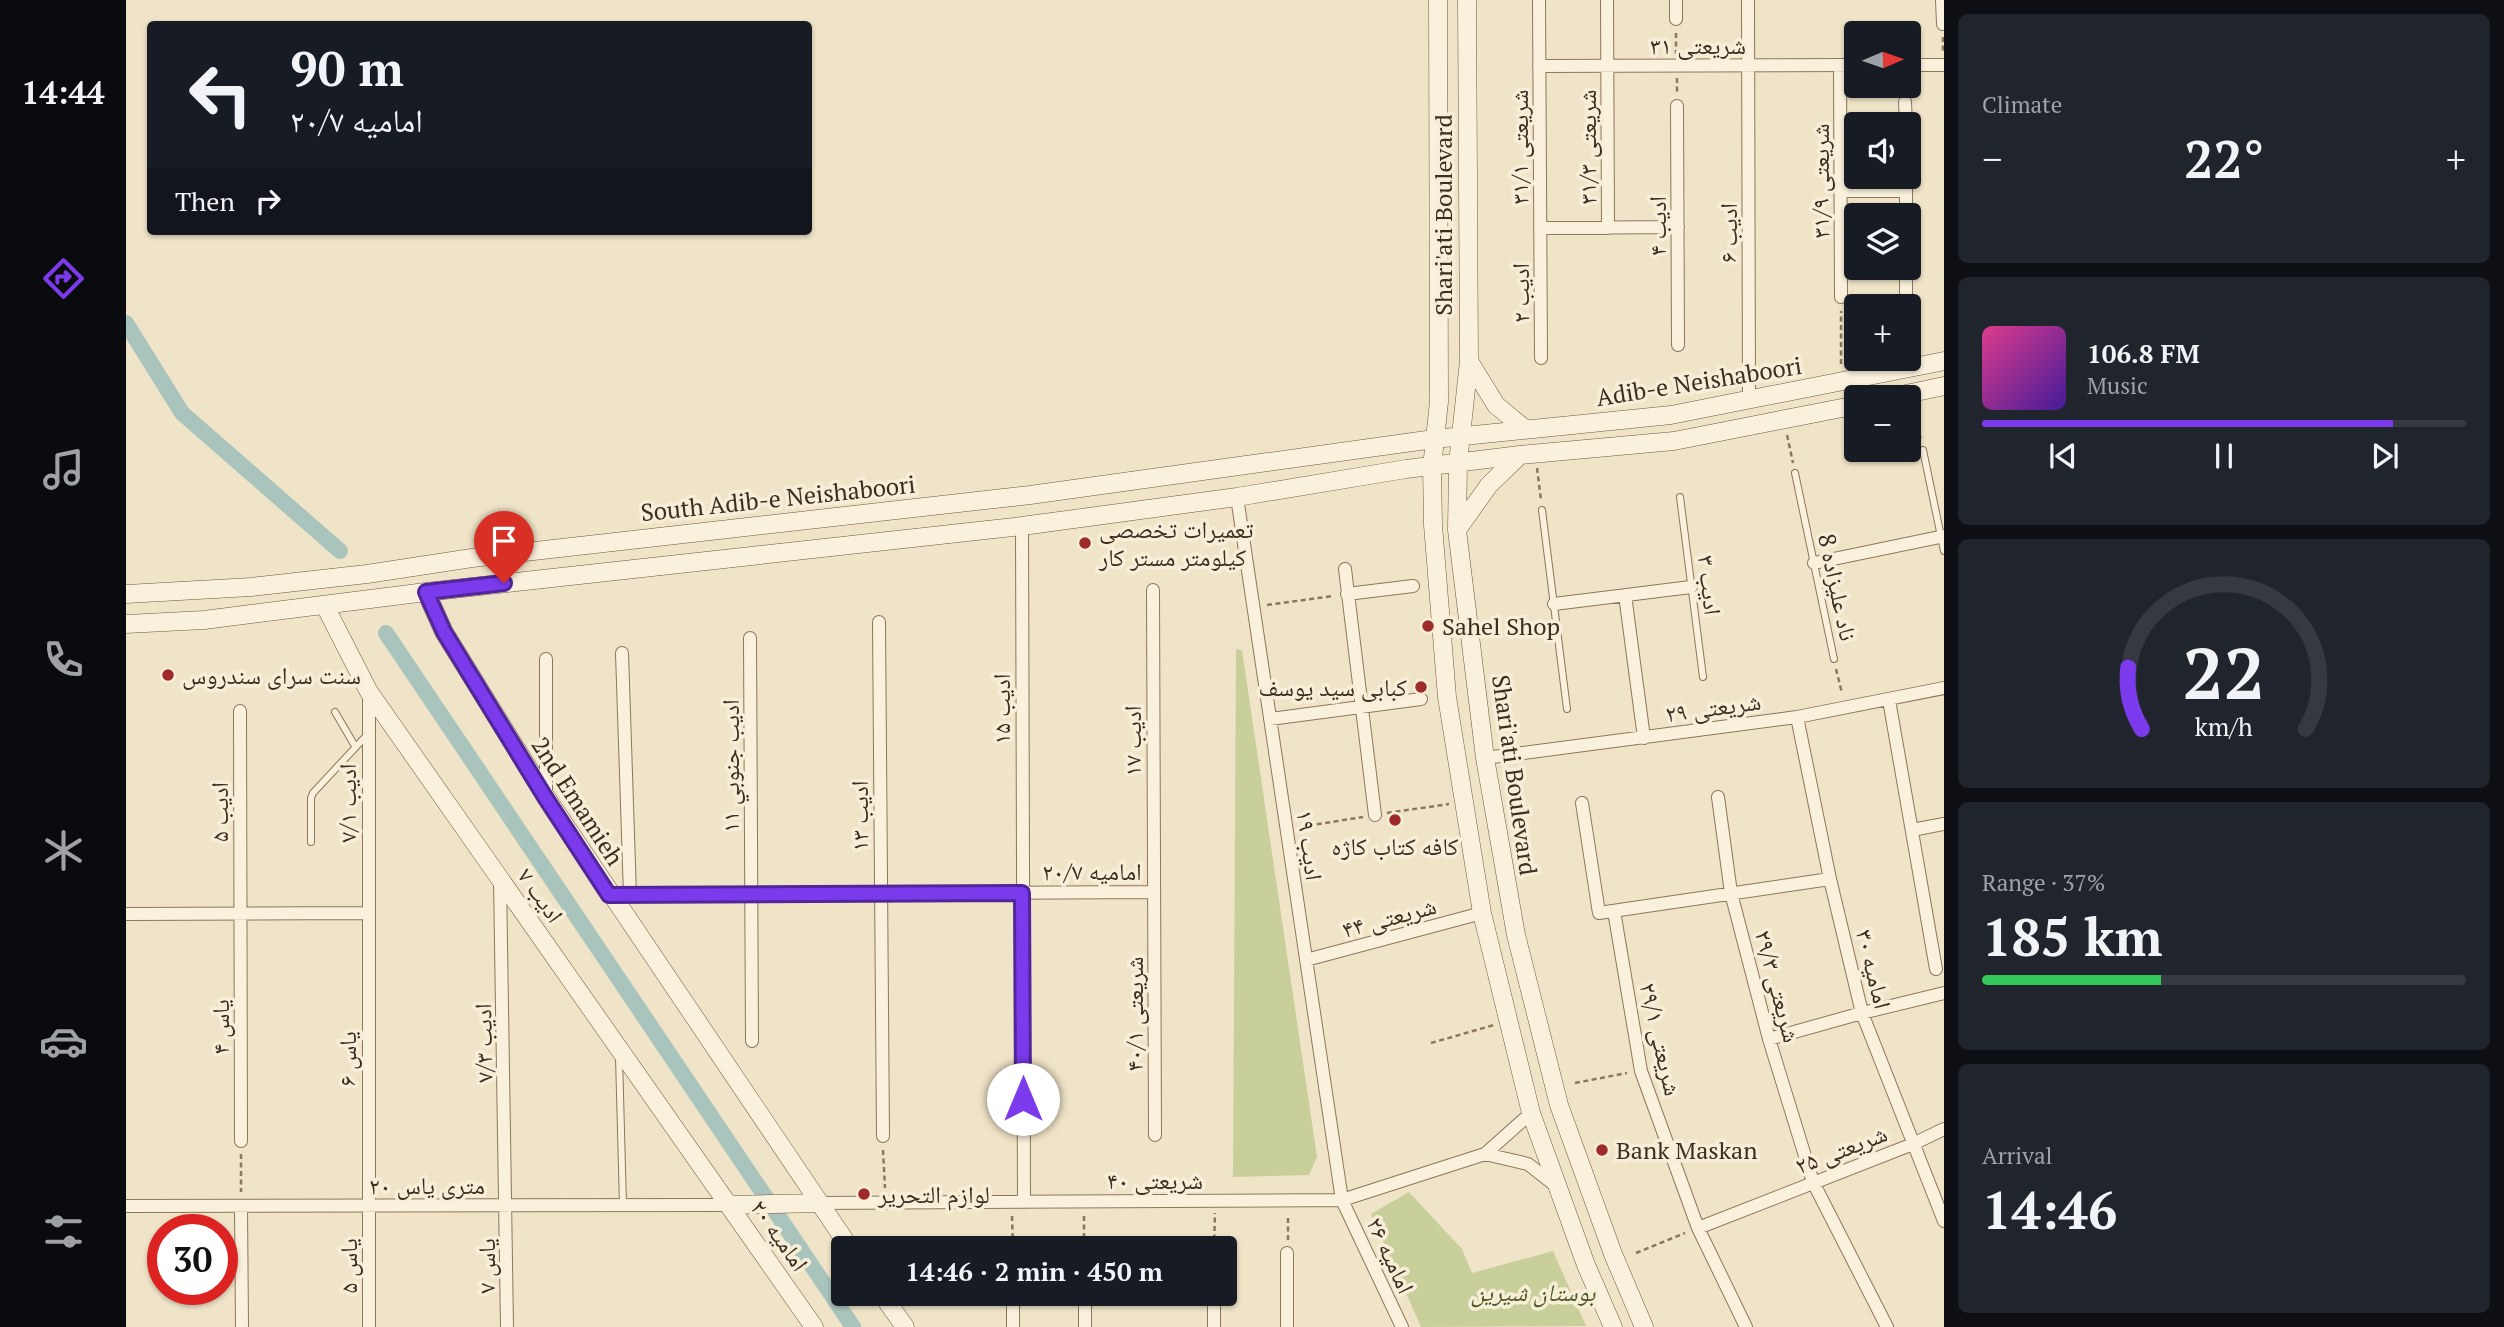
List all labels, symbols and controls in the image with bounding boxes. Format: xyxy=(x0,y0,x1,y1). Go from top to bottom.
north arrow xyxy=(1844,21,1922,98)
map controls xyxy=(1844,21,1921,462)
street label: شریعتی ۳۱ xyxy=(1650,29,1746,61)
text: 90 m xyxy=(290,35,404,100)
icon: left xyxy=(175,49,266,140)
text: 14:44 xyxy=(21,71,105,113)
street label: شریعتی ۳۱/۱ xyxy=(1503,89,1535,205)
street label: شریعتی ۳۱/۳ xyxy=(1571,89,1603,205)
text: Climate xyxy=(1982,89,2062,120)
text: امامیه ۲۰/۷ xyxy=(290,99,423,141)
button: sound xyxy=(1844,112,1921,189)
street label: Shari'ati Boulevard xyxy=(1427,114,1459,316)
street label: شریعتی ۳۱/۹ xyxy=(1804,123,1836,239)
text: 22° xyxy=(2184,124,2264,193)
text: − xyxy=(1982,134,2002,184)
text: + xyxy=(2446,134,2466,184)
icon: right xyxy=(249,182,287,220)
text: Then xyxy=(175,184,235,218)
street label: ادیب ۴ xyxy=(1641,196,1673,256)
street label: ادیب ۶ xyxy=(1712,203,1744,263)
button: layers xyxy=(1844,203,1921,280)
icon: directions xyxy=(39,254,88,303)
street label: ادیب ۲ xyxy=(1504,263,1536,323)
button: + xyxy=(1844,294,1921,371)
text: 106.8 FM xyxy=(2087,336,2200,370)
street label: Adib-e Neishaboori xyxy=(1594,349,1804,413)
text: Music xyxy=(2087,370,2148,401)
button: − xyxy=(1844,385,1921,462)
icon: previous xyxy=(2044,437,2082,475)
icon: pause xyxy=(2205,437,2243,475)
icon: next xyxy=(2366,437,2404,475)
icon: music xyxy=(39,445,88,494)
street label: South Adib-e Neishaboori xyxy=(639,468,917,528)
pin xyxy=(474,511,534,583)
place label: تعمیرات تخصصی کیلومتر مستر کار xyxy=(1098,513,1254,573)
icon: arrive xyxy=(485,522,523,560)
street label: ناد علیزاده 8 xyxy=(1811,530,1865,644)
marker: تعمیرات تخصصی کیلومتر مستر کار xyxy=(1077,535,1093,551)
street label: ادیب ۳ xyxy=(1690,553,1730,617)
place label: Sahel Shop xyxy=(1442,610,1560,642)
marker: Sahel Shop xyxy=(1420,618,1436,634)
text: 22 xyxy=(2183,624,2265,721)
icon: phone xyxy=(39,635,88,684)
place label: سنت سرای سندروس xyxy=(182,659,361,691)
marker: سنت سرای سندروس xyxy=(160,667,176,683)
place label: کبابی سید یوسف xyxy=(1259,671,1407,703)
street label: Shari'ati Boulevard xyxy=(1485,673,1545,877)
street label: ادیب ۱۵ xyxy=(985,674,1017,744)
marker: کبابی سید یوسف xyxy=(1413,679,1429,695)
street label: شریعتی ۲۹ xyxy=(1663,684,1763,730)
street label: ادیب جنوبي ١١ xyxy=(714,699,750,833)
street label: ادیب ۱۷ xyxy=(1116,706,1148,776)
text: km/h xyxy=(2195,710,2253,743)
street label: 2nd Emamieh xyxy=(525,731,631,871)
street label: ادیب ۷/۱ xyxy=(331,763,363,843)
street label: ادیب ۱۳ xyxy=(843,781,875,851)
street label: ادیب ۵ xyxy=(203,782,235,842)
street label: ادیب ۱۹ xyxy=(1289,808,1331,882)
marker: کافه کتاب کاژه xyxy=(1387,812,1403,828)
icon: climate xyxy=(39,826,88,875)
place label: کافه کتاب کاژه xyxy=(1332,830,1458,862)
street label: امامیه ۲۰/۷ xyxy=(1042,855,1142,887)
street label: ادیب ۷ xyxy=(511,861,571,929)
text: Range · 37% xyxy=(1982,867,2105,898)
street label: شریعتی ۴۴ xyxy=(1338,889,1440,945)
text: 185 km xyxy=(1982,902,2163,971)
street label: شریعتی ۲۹/۳ xyxy=(1748,926,1808,1046)
street label: امامیه ۳۰ xyxy=(1849,926,1899,1012)
street label: شریعتی ۴۰/۱ xyxy=(1118,956,1150,1072)
street label: شریعتی ۲۹/۱ xyxy=(1632,979,1690,1099)
street label: یاس ۴ xyxy=(204,999,236,1055)
street label: ادیب ۷/۳ xyxy=(466,1003,500,1083)
icon: car xyxy=(39,1017,88,1066)
street label: یاس ۶ xyxy=(331,1031,363,1087)
position arrow xyxy=(986,1062,1060,1136)
street label: شریعتی ۲۵ xyxy=(1790,1117,1892,1181)
place label: Bank Maskan xyxy=(1616,1134,1757,1166)
text: Arrival xyxy=(1982,1140,2053,1171)
marker: Bank Maskan xyxy=(1594,1142,1610,1158)
street label: شریعتی ۴۰ xyxy=(1107,1164,1203,1196)
street label: ۲۰ متری یاس xyxy=(369,1169,485,1201)
text: 14:46 xyxy=(1982,1175,2117,1244)
place label: لوازم التحریر xyxy=(877,1178,990,1211)
marker: لوازم التحریر xyxy=(856,1186,872,1202)
street label: امامیه ۲۰ xyxy=(744,1193,816,1277)
icon: filters xyxy=(39,1207,88,1256)
street label: امامیه ۲۶ xyxy=(1359,1212,1423,1298)
speed limit sign: 30 xyxy=(147,1214,238,1305)
street label: یاس ۵ xyxy=(332,1238,364,1294)
street label: یاس ۷ xyxy=(470,1238,502,1294)
text: 14:46 · 2 min · 450 m xyxy=(905,1254,1163,1288)
park label: بوستان شیرین xyxy=(1471,1276,1596,1308)

